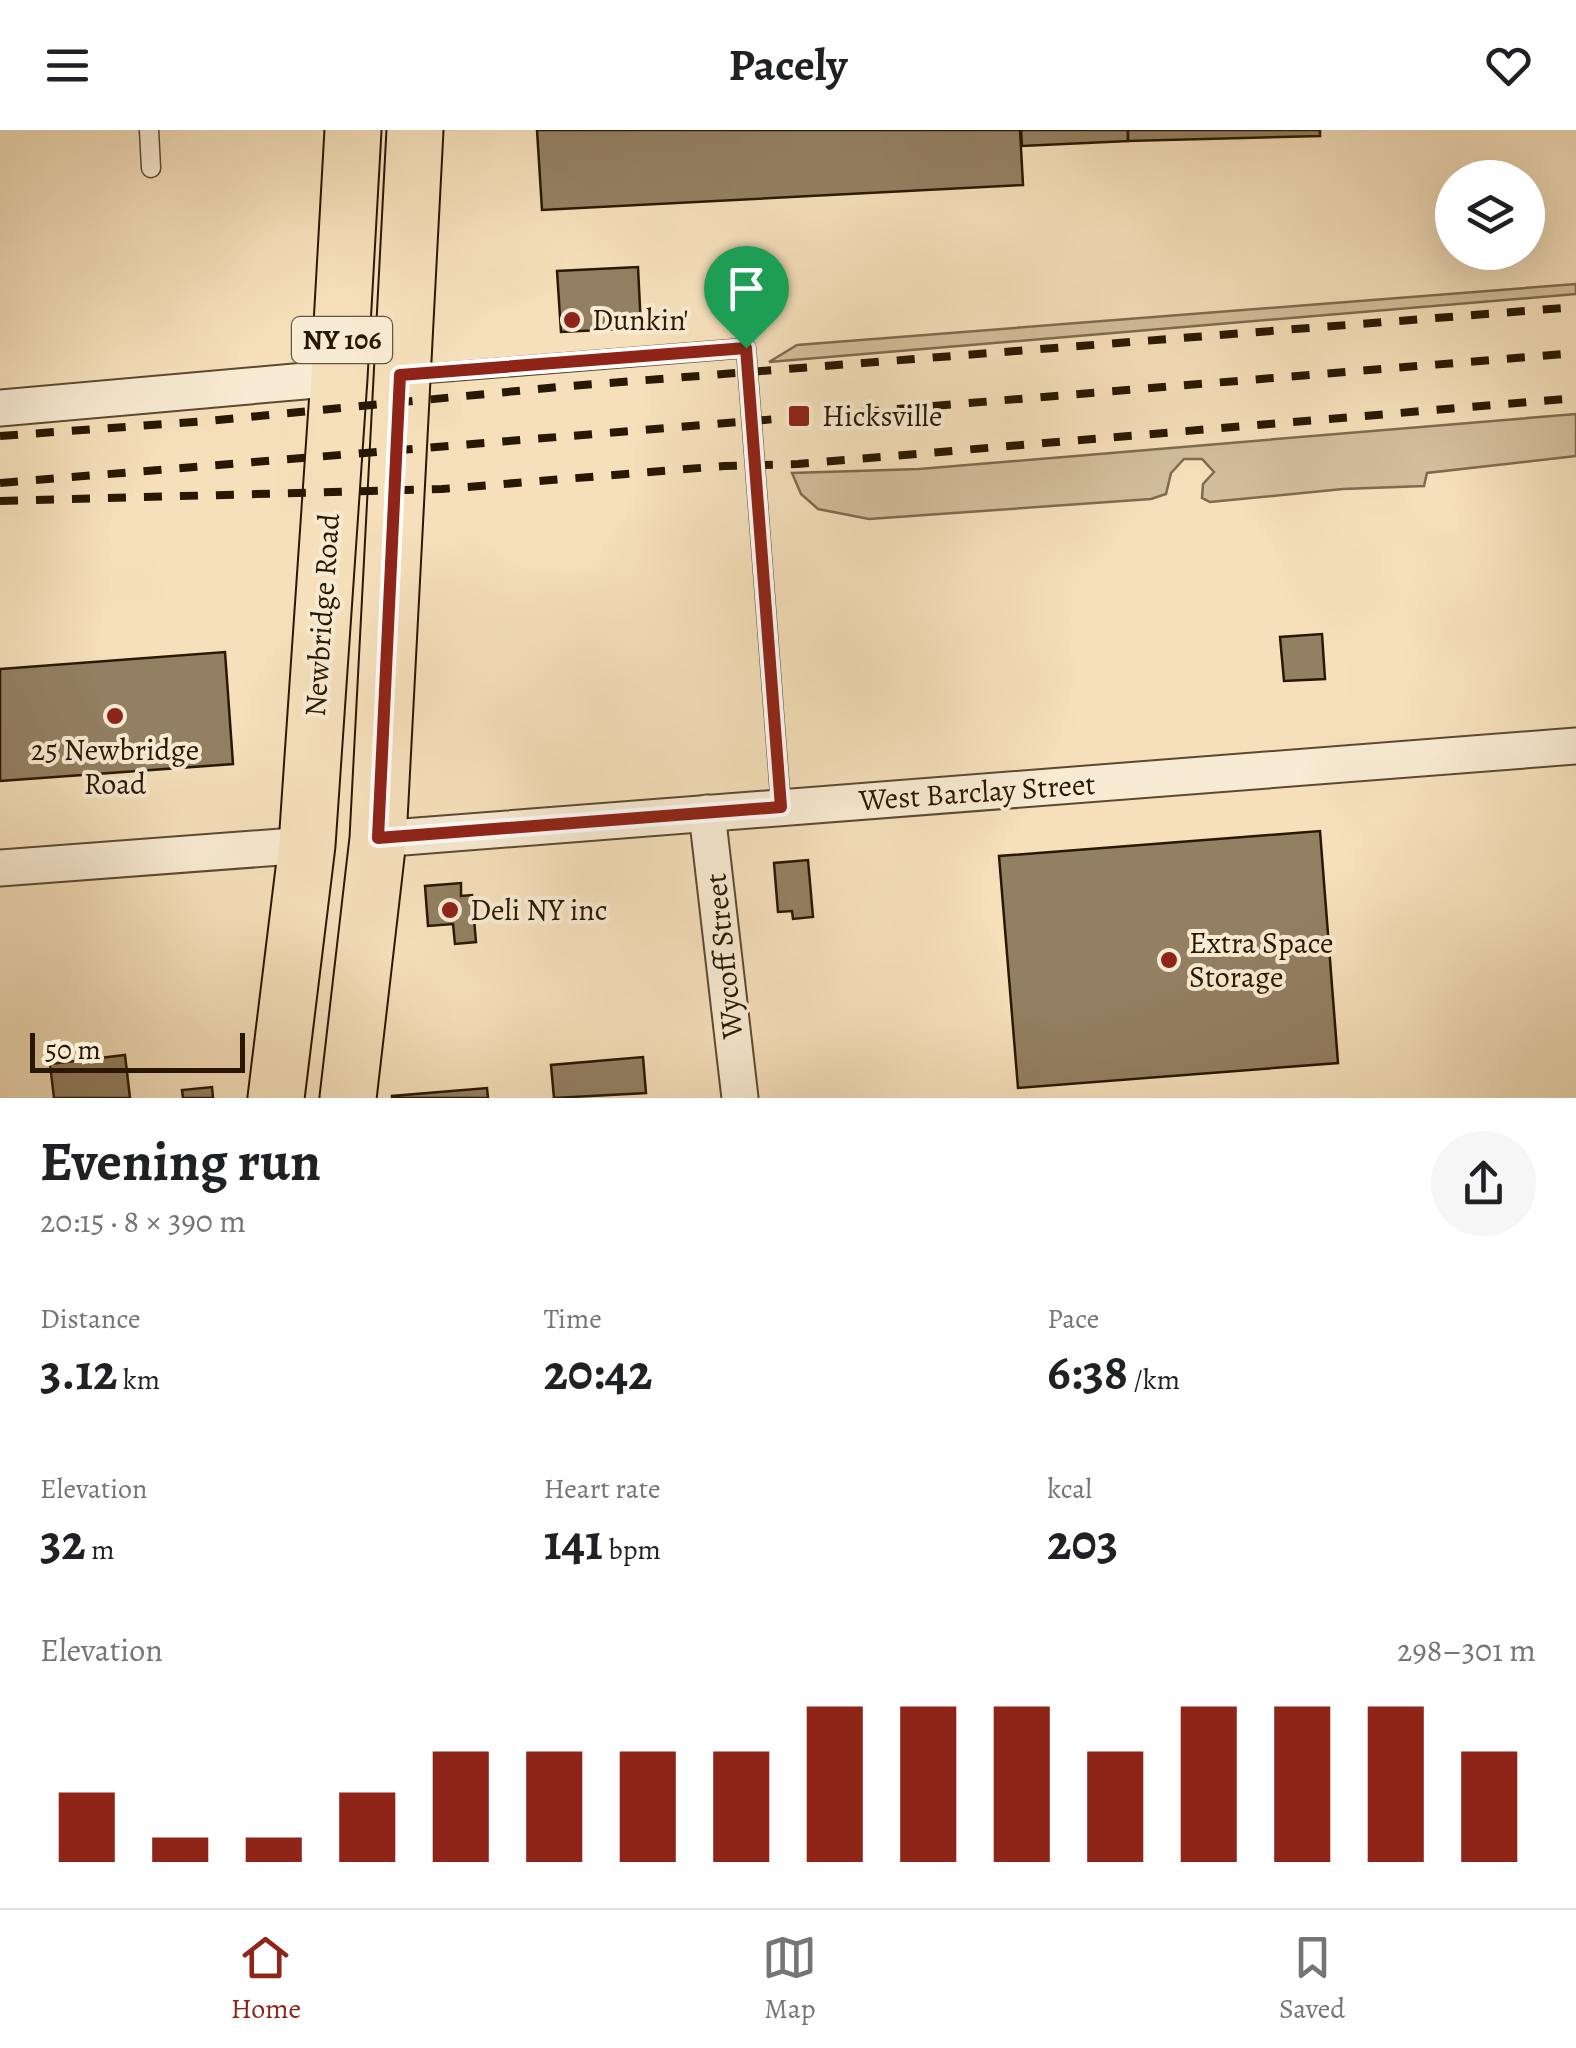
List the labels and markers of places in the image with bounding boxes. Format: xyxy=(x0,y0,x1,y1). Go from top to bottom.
pin xyxy=(704,246,789,349)
place label: Dunkin' xyxy=(592,300,688,340)
marker: Dunkin' xyxy=(561,309,583,331)
place label: Hicksville xyxy=(822,396,942,436)
marker: Hicksville xyxy=(786,403,812,429)
marker: 25 Newbridge Road xyxy=(104,705,126,727)
place label: 25 Newbridge Road xyxy=(31,730,199,804)
place label: Deli NY inc xyxy=(470,890,608,930)
marker: Deli NY inc xyxy=(439,899,461,921)
place label: Extra Space Storage xyxy=(1189,923,1333,997)
marker: Extra Space Storage xyxy=(1158,949,1180,971)

